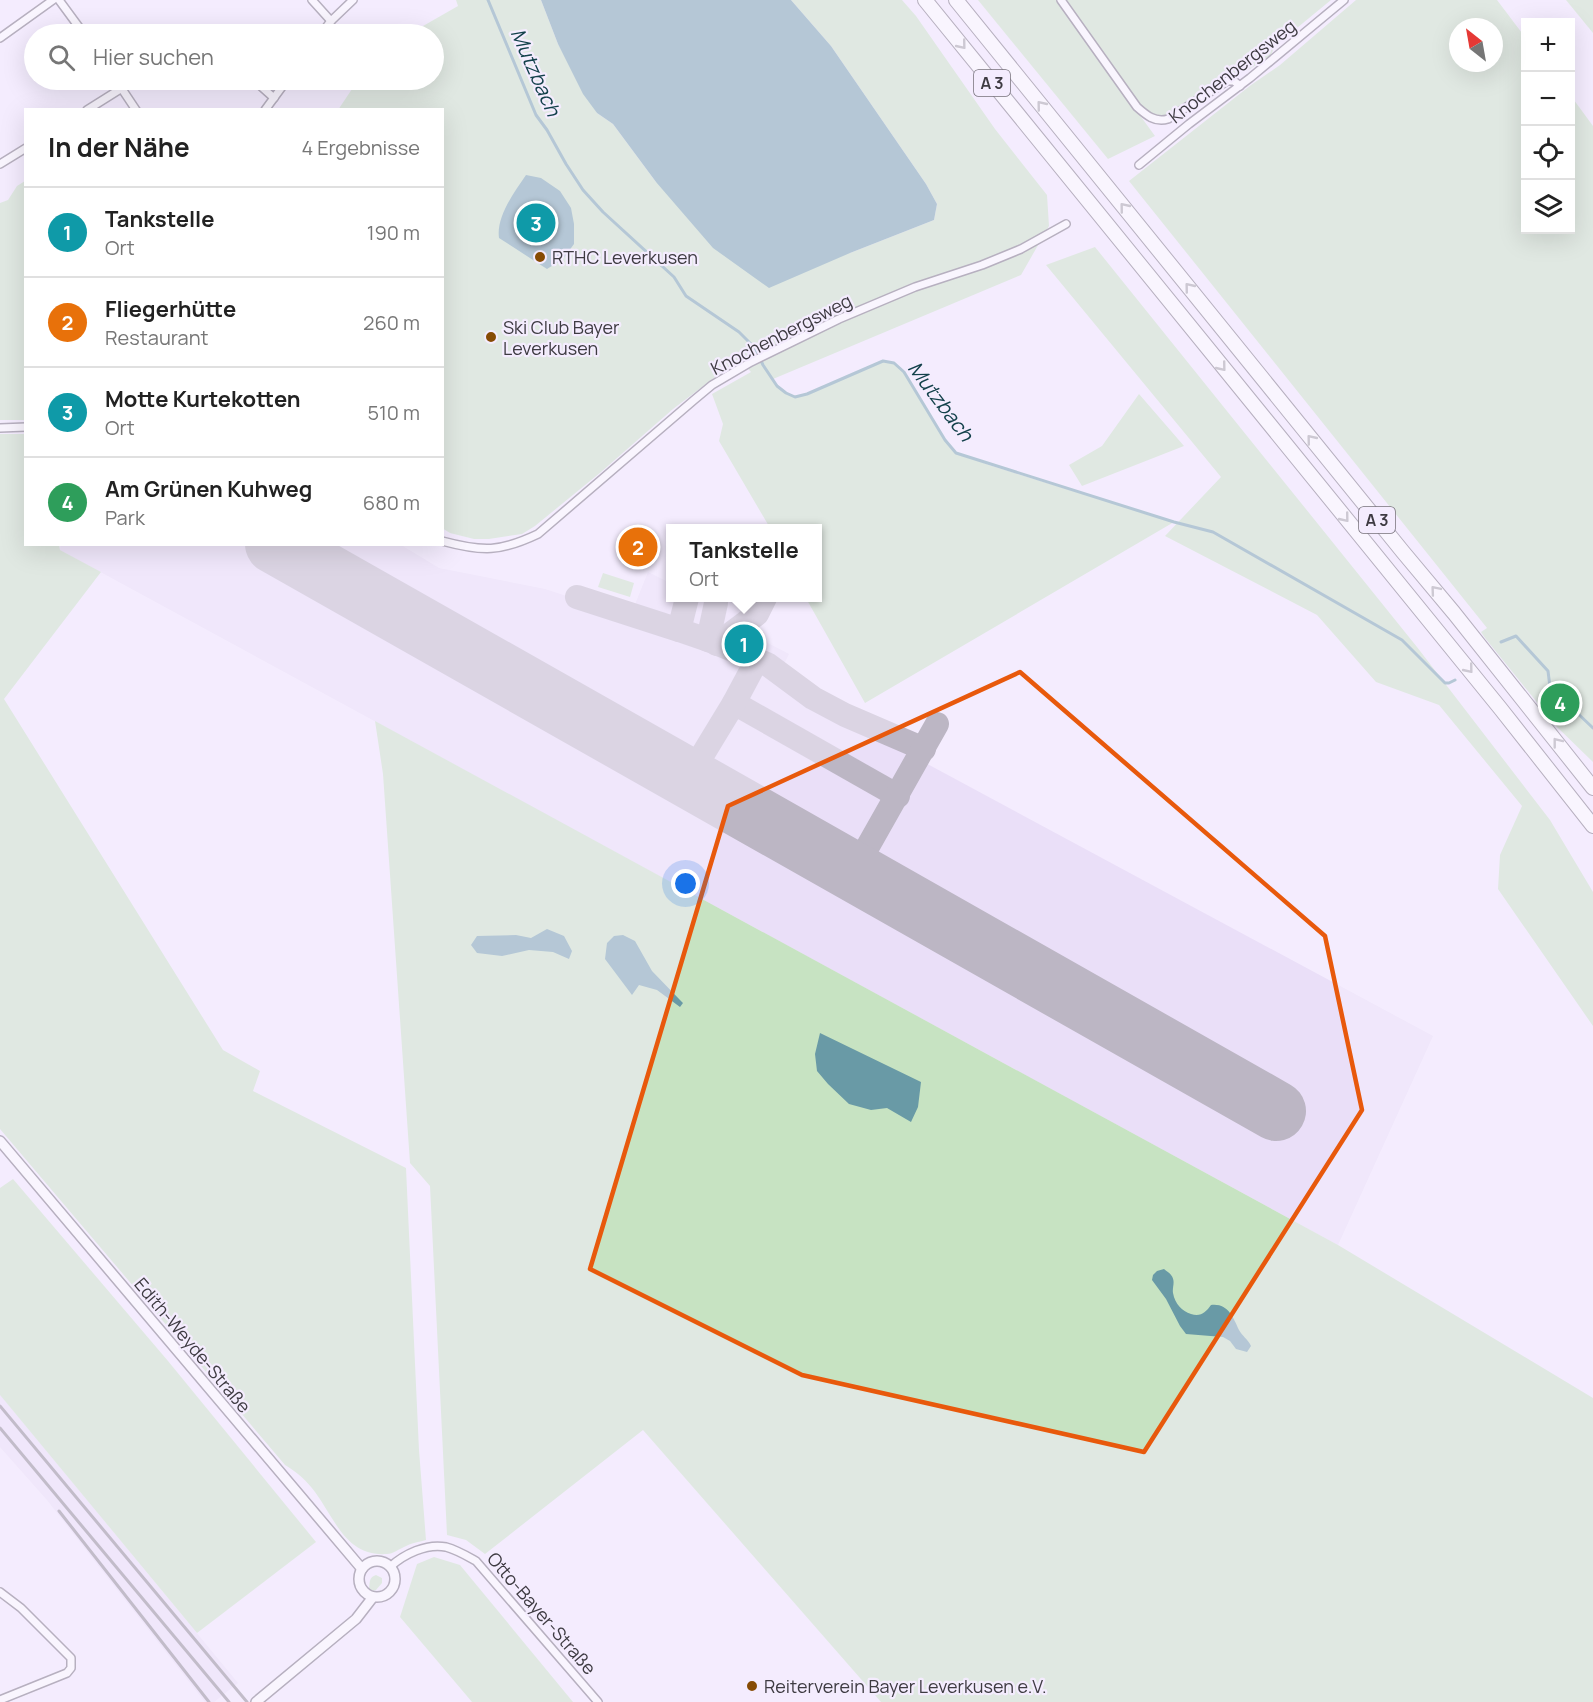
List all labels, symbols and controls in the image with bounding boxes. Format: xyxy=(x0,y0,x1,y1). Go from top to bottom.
street label: Knochenbergsweg xyxy=(1163,14,1301,128)
north arrow xyxy=(1449,18,1503,72)
map controls xyxy=(1521,18,1575,234)
button: + xyxy=(1521,18,1575,72)
search box xyxy=(24,24,444,90)
water label: Mutzbach xyxy=(505,24,568,121)
one-way arrow xyxy=(955,39,966,50)
icon: search xyxy=(45,41,78,74)
text: Hier suchen xyxy=(93,42,214,72)
road number: A 3 xyxy=(974,70,1010,96)
button: − xyxy=(1521,72,1575,126)
one-way arrow xyxy=(1037,101,1048,112)
button: locate xyxy=(1521,126,1575,180)
text: In der Nähe xyxy=(48,129,190,165)
text: 4 Ergebnisse xyxy=(301,134,420,161)
button: layers xyxy=(1521,180,1575,234)
pin: 3 xyxy=(516,200,556,246)
one-way arrow xyxy=(1120,203,1131,214)
text: Tankstelle xyxy=(105,204,215,234)
text: 1 xyxy=(63,219,72,246)
text: 190 m xyxy=(367,219,420,246)
text: Ort xyxy=(105,234,135,261)
place label: RTHC Leverkusen xyxy=(552,245,698,269)
marker: RTHC Leverkusen xyxy=(533,250,547,264)
one-way arrow xyxy=(1185,283,1196,294)
street label: Knochenbergsweg xyxy=(706,288,856,380)
text: Fliegerhütte xyxy=(105,294,236,324)
text: 2 xyxy=(62,309,73,336)
text: 260 m xyxy=(363,309,420,336)
place label: Ski Club Bayer Leverkusen xyxy=(503,315,620,360)
text: Restaurant xyxy=(105,324,209,351)
marker: Ski Club Bayer Leverkusen xyxy=(484,330,498,344)
water label: Mutzbach xyxy=(902,356,980,447)
one-way arrow xyxy=(1215,360,1226,371)
text: Motte Kurtekotten xyxy=(105,384,301,414)
text: 3 xyxy=(62,399,73,426)
text: 510 m xyxy=(367,399,420,426)
text: Ort xyxy=(105,414,135,441)
one-way arrow xyxy=(1308,435,1319,446)
text: Am Grünen Kuhweg xyxy=(105,474,312,504)
text: 4 xyxy=(61,489,74,516)
text: 680 m xyxy=(363,489,420,516)
text: Park xyxy=(105,504,145,531)
road number: A 3 xyxy=(1359,507,1395,533)
one-way arrow xyxy=(1338,512,1349,523)
pin: 2 xyxy=(618,524,658,570)
popup xyxy=(666,524,822,602)
text: Tankstelle xyxy=(689,535,799,565)
text: Ort xyxy=(689,565,719,592)
one-way arrow xyxy=(1431,586,1442,597)
pin: 1 xyxy=(724,622,764,666)
one-way arrow xyxy=(1461,662,1472,673)
pin: 4 xyxy=(1540,680,1580,726)
one-way arrow xyxy=(1553,738,1564,749)
your location xyxy=(671,869,700,898)
street label: Edith-Weyde-Straße xyxy=(129,1272,257,1418)
street label: Otto-Bayer-Straße xyxy=(482,1547,602,1679)
place label: Reiterverein Bayer Leverkusen e.V. xyxy=(764,1674,1047,1698)
marker: Reiterverein Bayer Leverkusen e.V. xyxy=(745,1679,759,1693)

